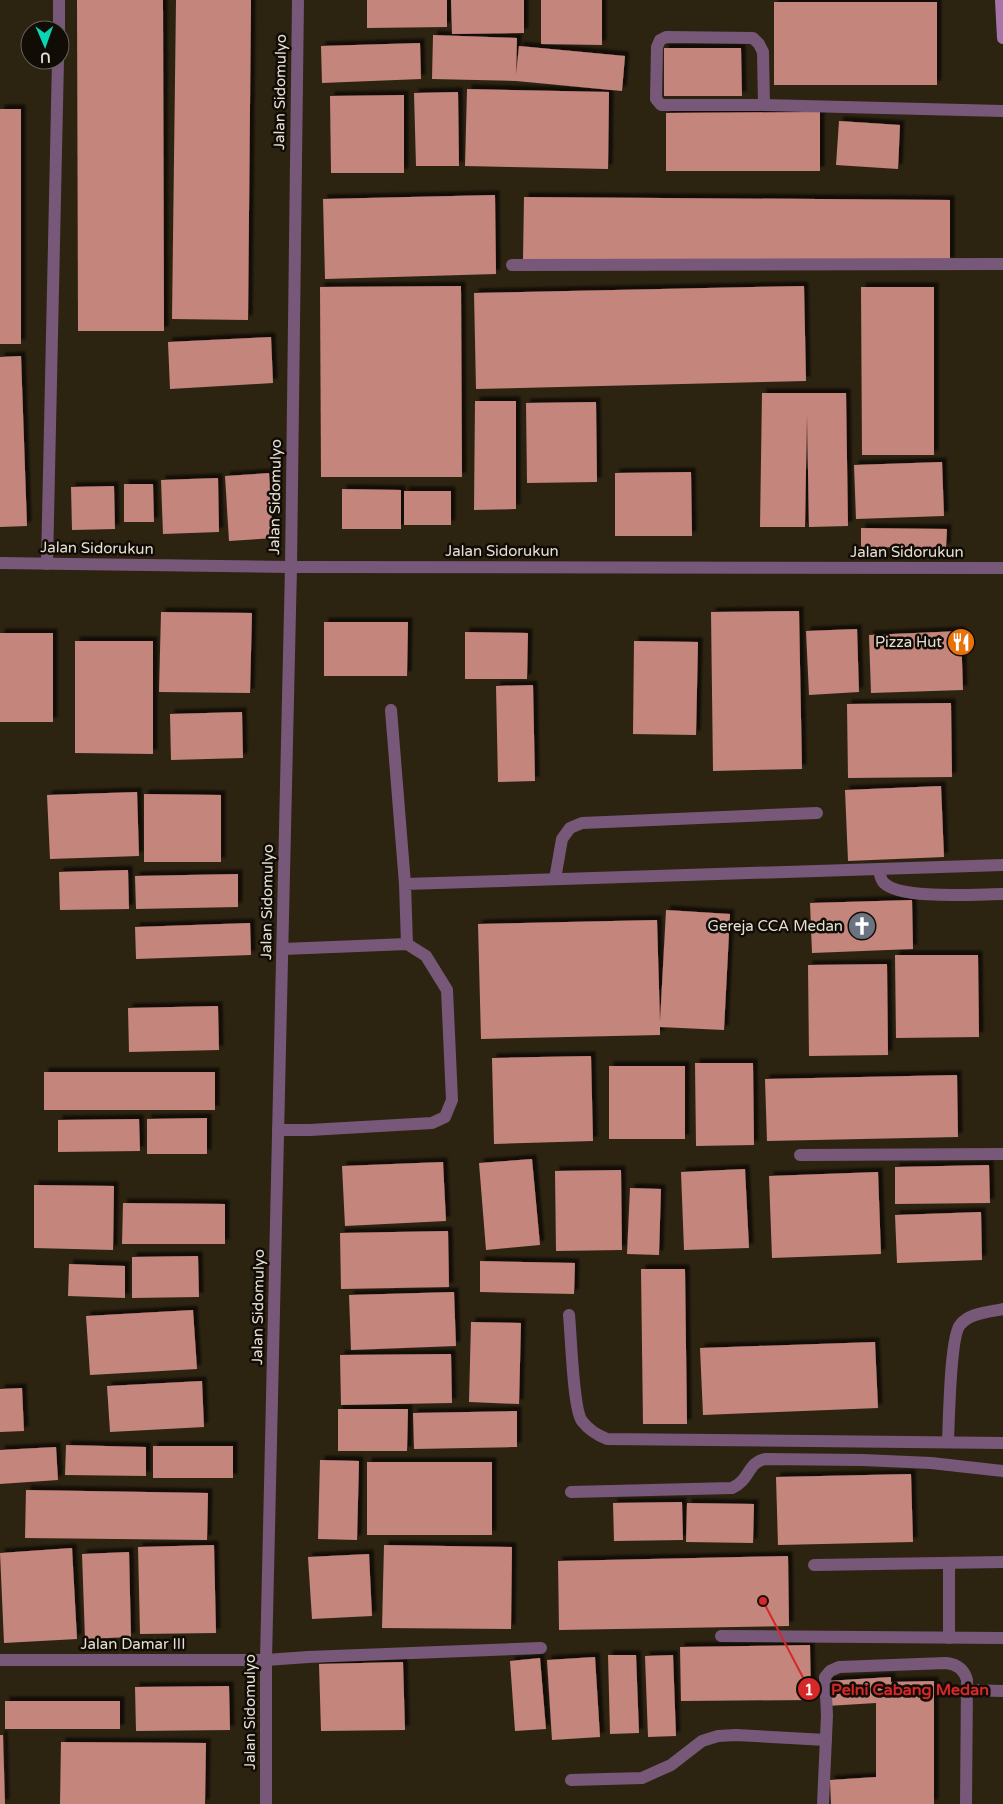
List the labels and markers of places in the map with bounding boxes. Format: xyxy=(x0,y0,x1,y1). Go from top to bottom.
restaurant icon: Pizza Hut xyxy=(946,627,976,657)
place label: Pizza Hut xyxy=(875,633,942,651)
church icon: Gereja CCA Medan xyxy=(847,911,877,941)
place label: Gereja CCA Medan xyxy=(708,917,843,935)
callout: Pelni Cabang Medan xyxy=(796,1674,999,1705)

